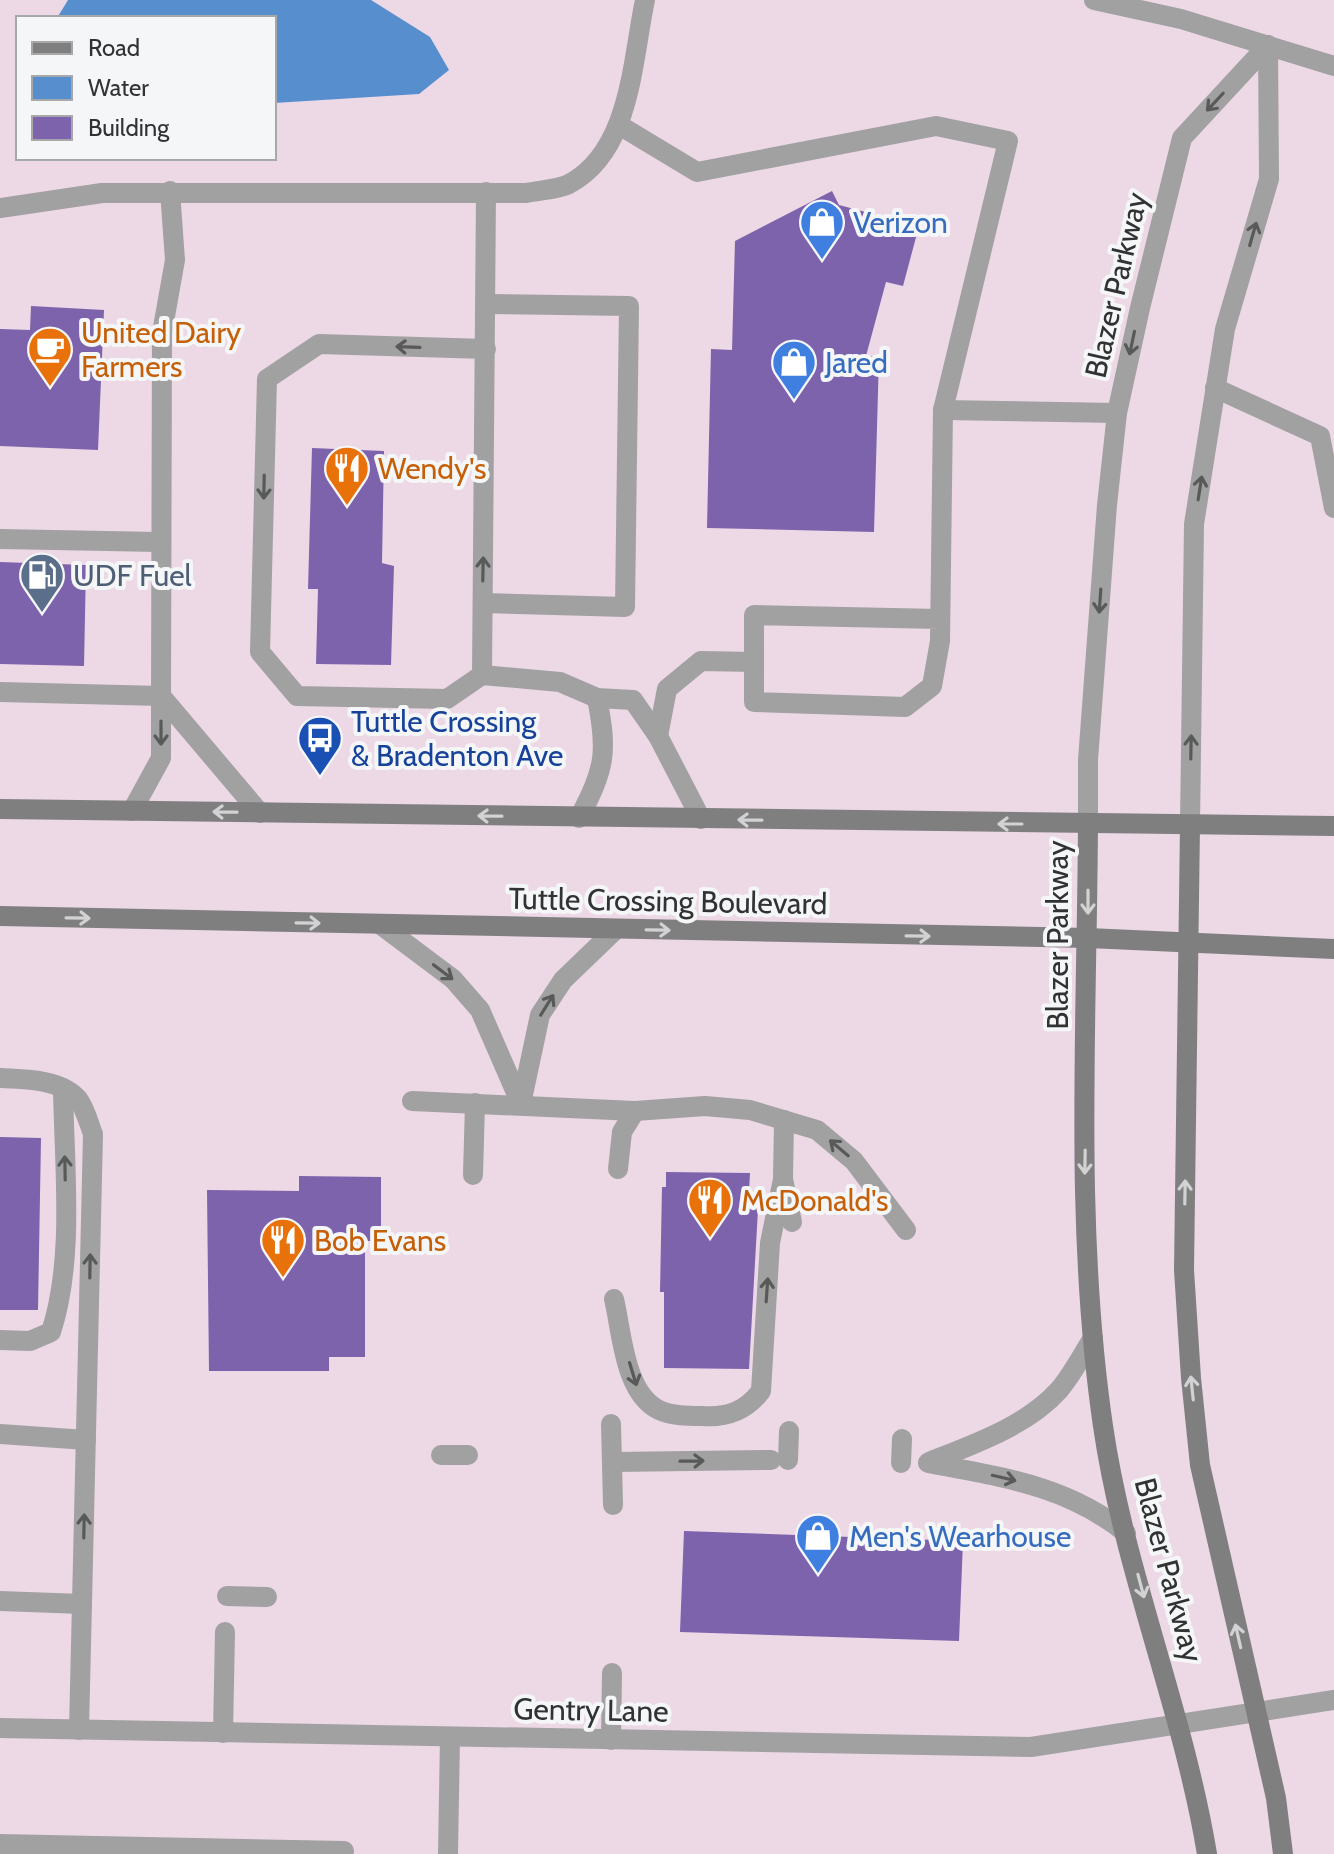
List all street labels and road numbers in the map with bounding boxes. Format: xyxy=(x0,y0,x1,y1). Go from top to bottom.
street label: Blazer Parkway xyxy=(1077,189,1155,381)
street label: Blazer Parkway xyxy=(1039,840,1076,1030)
street label: Tuttle Crossing Boulevard xyxy=(508,880,828,922)
street label: Blazer Parkway xyxy=(1127,1474,1211,1666)
street label: Gentry Lane xyxy=(513,1690,669,1730)

